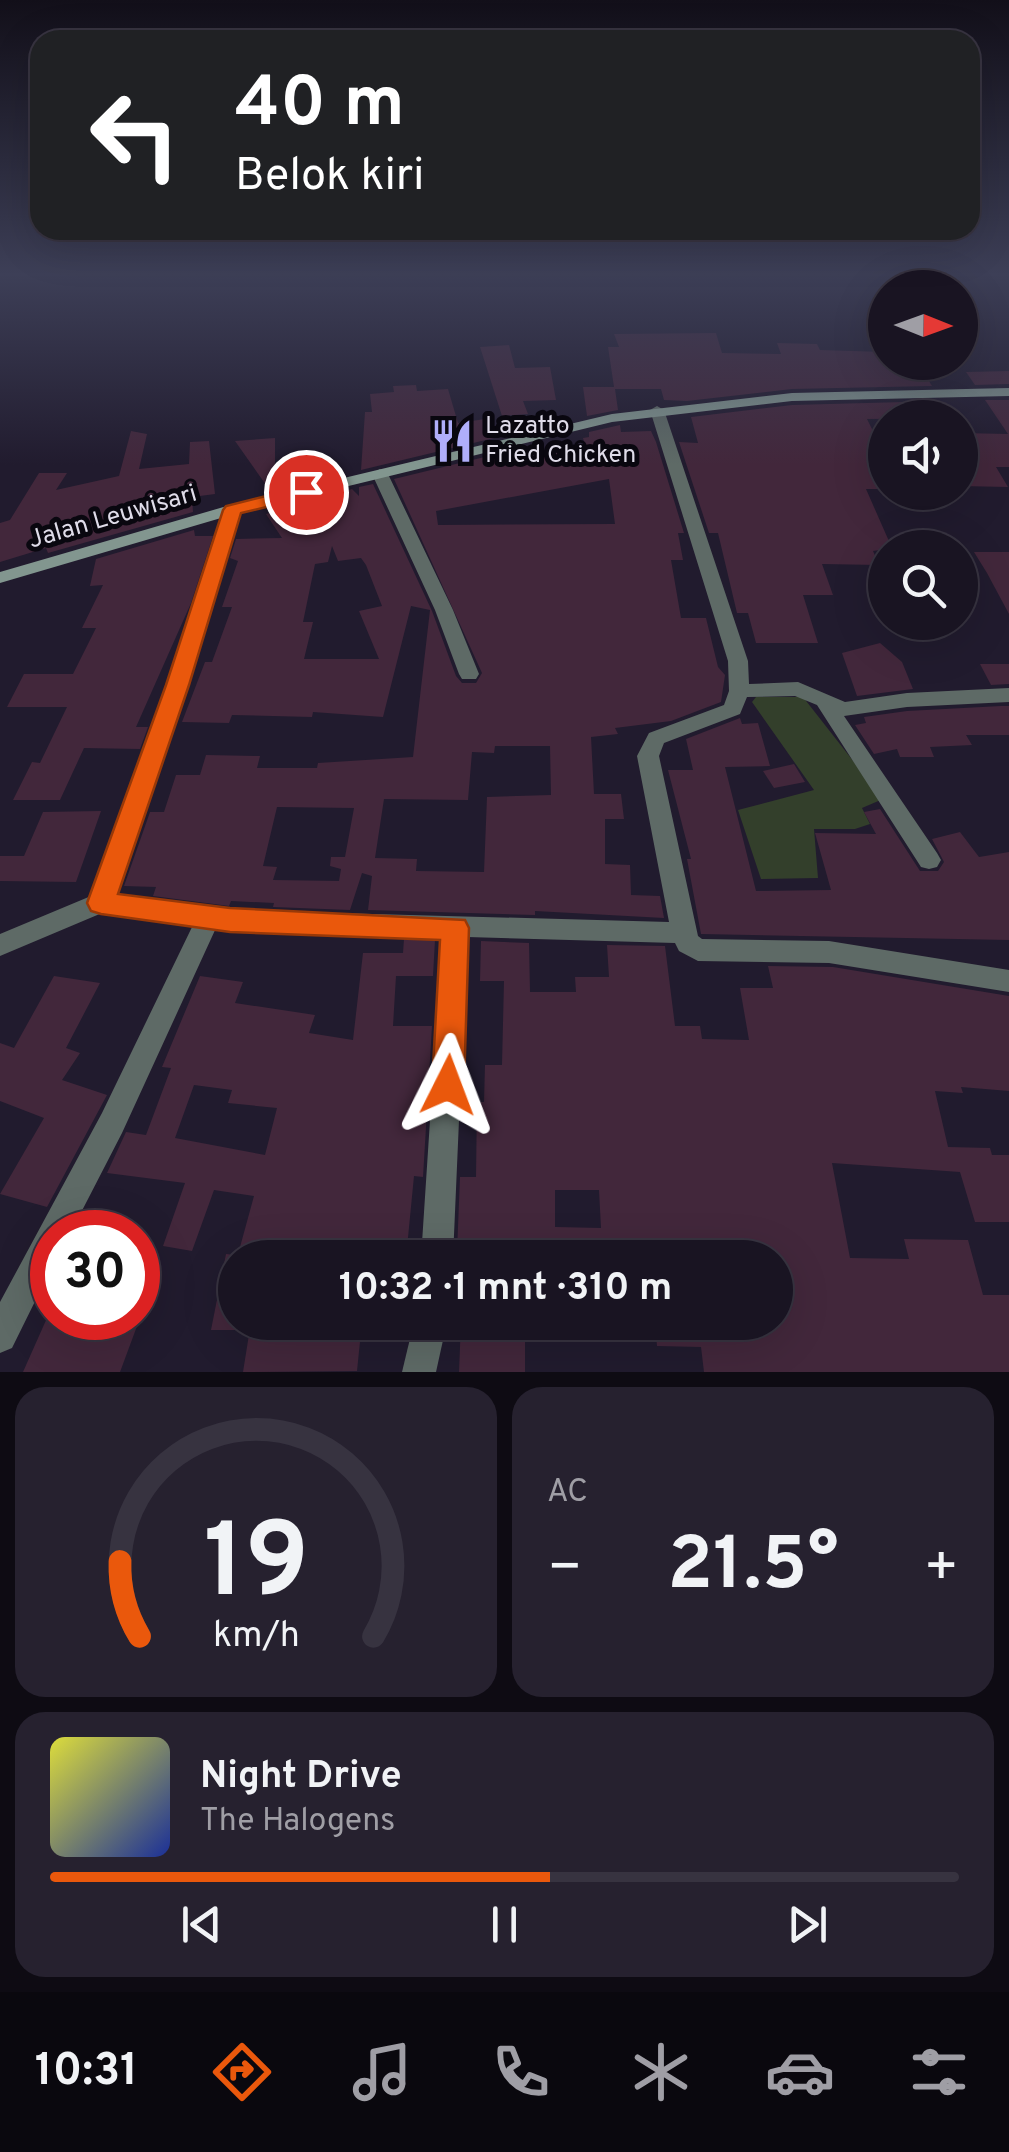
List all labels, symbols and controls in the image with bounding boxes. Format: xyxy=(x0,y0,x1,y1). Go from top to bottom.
text: 40 m xyxy=(235,62,405,151)
icon: left xyxy=(70,70,200,200)
text: Belok kiri xyxy=(235,149,425,206)
north arrow xyxy=(868,270,978,380)
map controls xyxy=(868,270,978,640)
button: sound xyxy=(868,400,978,510)
place label: Lazatto Fried Chicken xyxy=(485,411,636,472)
restaurant icon: Lazatto Fried Chicken xyxy=(428,417,476,465)
pin xyxy=(264,450,349,535)
icon: arrive xyxy=(279,465,334,520)
street label: Jalan Leuwisari xyxy=(25,479,201,557)
button: search xyxy=(868,530,978,640)
position arrow xyxy=(396,1033,500,1137)
speed limit sign: 30 xyxy=(30,1210,160,1340)
text: 10:32 · 1 mnt · 310 m xyxy=(339,1265,672,1314)
text: AC xyxy=(547,1473,588,1513)
text: 19 xyxy=(203,1502,309,1634)
text: 21.5° xyxy=(667,1521,839,1616)
text: − xyxy=(547,1535,582,1605)
text: + xyxy=(924,1535,959,1605)
text: km/h xyxy=(213,1614,299,1660)
text: Night Drive xyxy=(200,1753,402,1802)
text: The Halogens xyxy=(200,1802,395,1842)
icon: previous xyxy=(174,1897,229,1952)
icon: pause xyxy=(477,1897,532,1952)
icon: next xyxy=(780,1897,835,1952)
icon: directions xyxy=(207,2037,277,2107)
icon: music xyxy=(347,2037,417,2107)
icon: phone xyxy=(486,2037,556,2107)
icon: climate xyxy=(626,2037,696,2107)
icon: car xyxy=(765,2037,835,2107)
icon: filters xyxy=(904,2037,974,2107)
text: 10:31 xyxy=(35,2044,138,2101)

